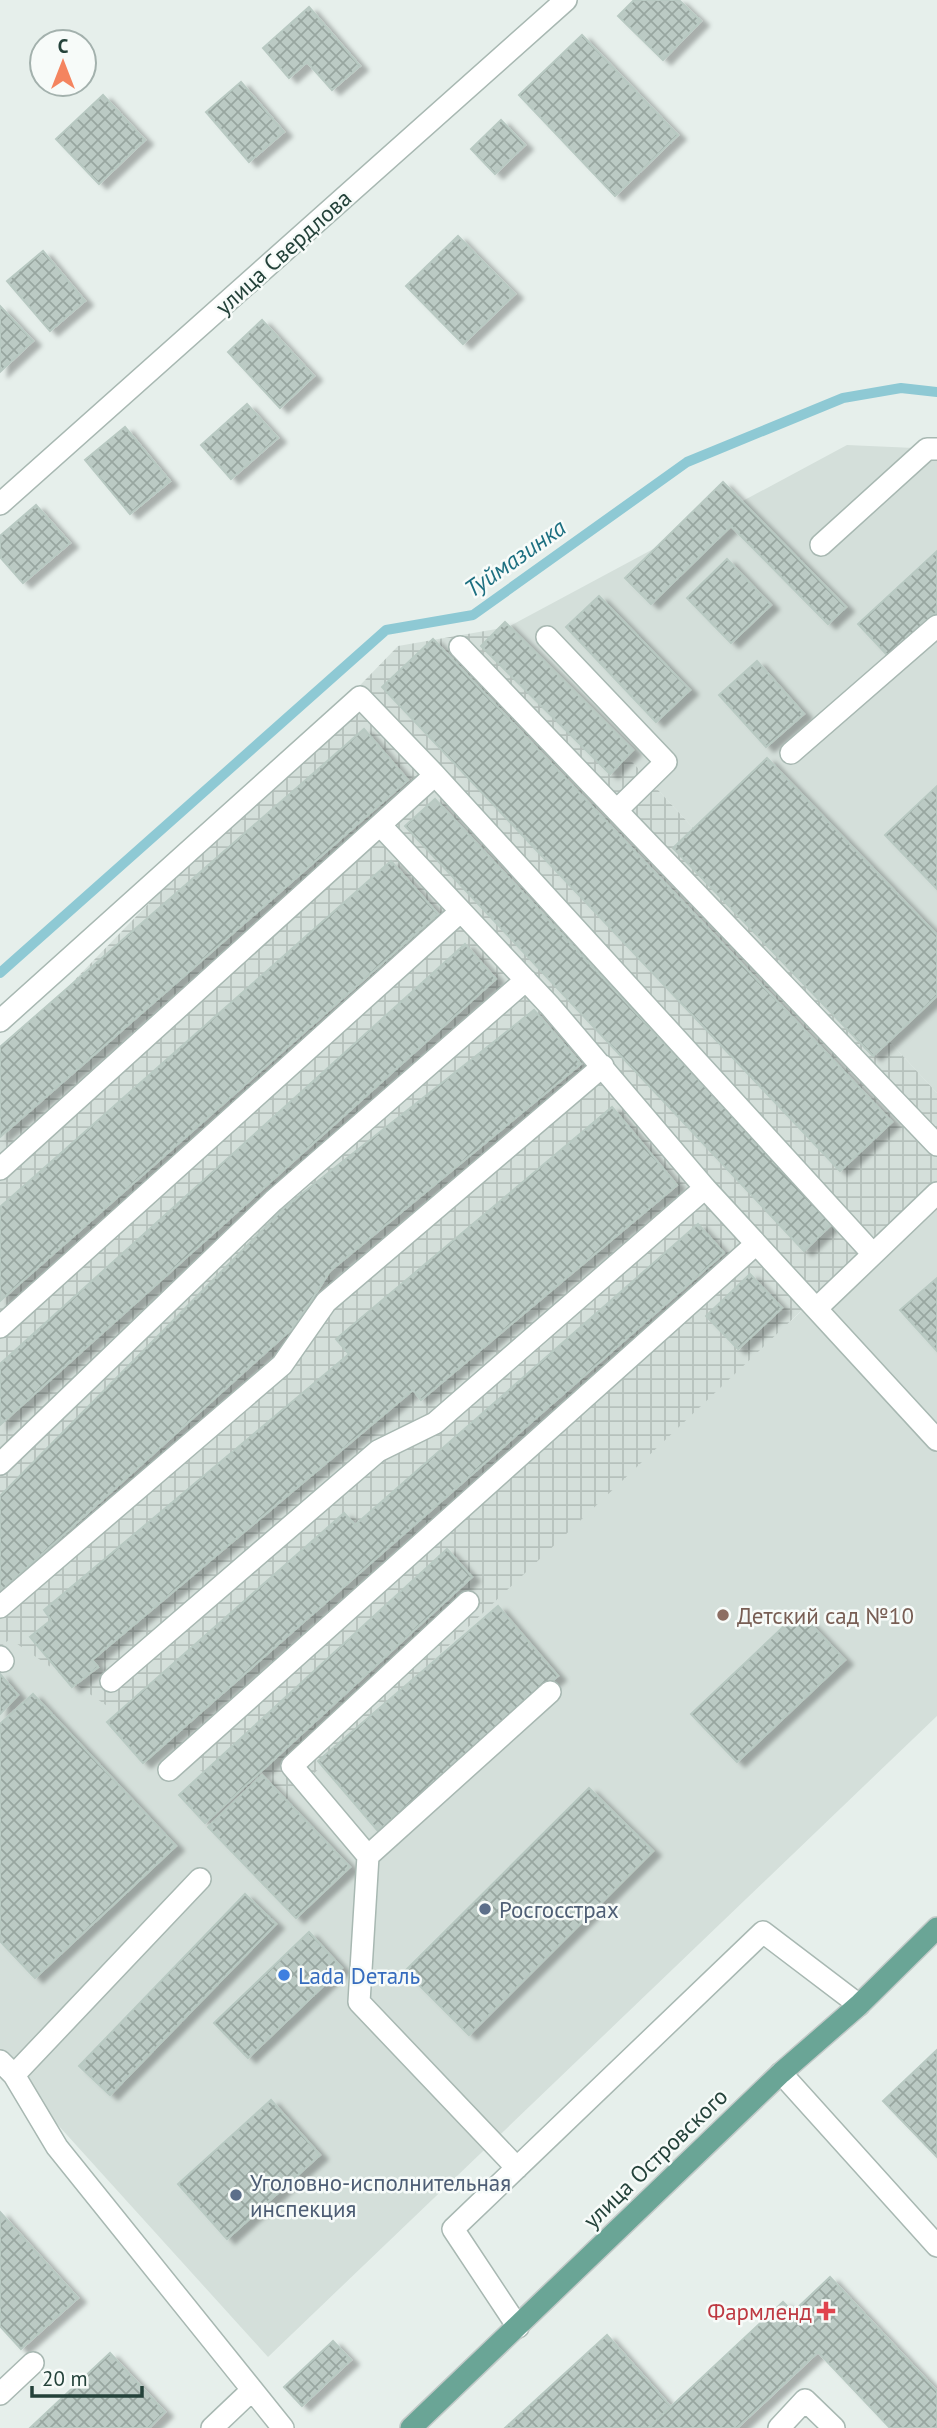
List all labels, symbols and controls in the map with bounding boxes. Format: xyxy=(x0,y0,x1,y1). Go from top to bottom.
north arrow xyxy=(28,28,98,98)
text: С xyxy=(58,34,69,58)
street label: улица Свердлова xyxy=(209,183,357,321)
water label: Туймазинка xyxy=(458,512,572,604)
place label: Детский сад №10 xyxy=(737,1601,914,1630)
marker: Детский сад №10 xyxy=(715,1607,731,1623)
place label: Росгосстрах xyxy=(499,1895,619,1924)
marker: Росгосстрах xyxy=(477,1901,493,1917)
place label: Lada Dеталь xyxy=(298,1961,420,1990)
marker: Lada Dеталь xyxy=(276,1967,292,1983)
street label: улица Островского xyxy=(577,2082,733,2234)
place label: Уголовно-исполнительная инспекция xyxy=(250,2168,511,2223)
marker: Уголовно-исполнительная инспекция xyxy=(228,2187,244,2203)
place label: Фармленд xyxy=(707,2297,812,2326)
marker: Фармленд xyxy=(818,2303,834,2319)
scale bar xyxy=(32,2354,142,2398)
text: 20 m xyxy=(42,2365,88,2392)

